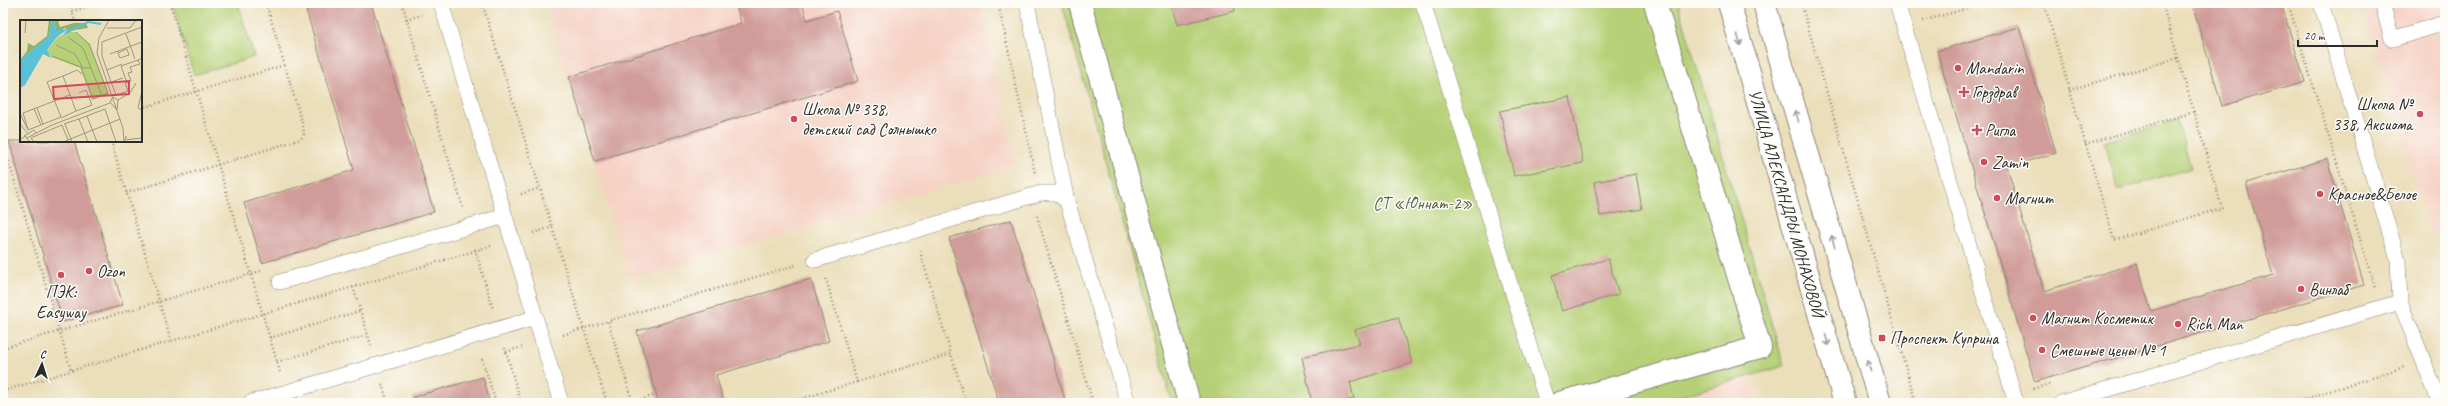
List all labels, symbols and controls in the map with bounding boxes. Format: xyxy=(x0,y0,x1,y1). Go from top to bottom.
inset map xyxy=(20,20,142,142)
scale bar xyxy=(2298,22,2377,48)
text: 20 m xyxy=(2304,28,2326,44)
one-way arrow xyxy=(1736,34,1743,47)
place label: Mandarin xyxy=(1966,58,2025,79)
marker: Mandarin xyxy=(1953,63,1963,73)
place label: Горздрав xyxy=(1972,82,2019,104)
street label: УЛИЦА АЛЕКСАНДРЫ МОНАХОВОЙ xyxy=(1744,87,1830,323)
marker: Горздрав xyxy=(1959,87,1969,97)
place label: Школа № 338, Аксиома xyxy=(2333,94,2415,135)
place label: Школа № 338, детский сад Солнышко xyxy=(802,99,937,140)
marker: Школа № 338, Аксиома xyxy=(2415,109,2425,119)
one-way arrow xyxy=(1793,110,1800,123)
marker: Школа № 338, детский сад Солнышко xyxy=(789,114,799,124)
place label: Ригла xyxy=(1985,120,2016,141)
marker: Ригла xyxy=(1972,125,1982,135)
place label: Zamin xyxy=(1992,152,2029,173)
marker: Zamin xyxy=(1979,157,1989,167)
place label: Красное&Белое xyxy=(2328,184,2417,205)
place label: Магнит xyxy=(2005,188,2054,209)
marker: Красное&Белое xyxy=(2315,189,2325,199)
park label: СТ «Юннат-2» xyxy=(1373,193,1473,214)
marker: Магнит xyxy=(1992,193,2002,203)
one-way arrow xyxy=(1829,234,1836,247)
place label: Ozon xyxy=(97,261,125,282)
marker: Ozon xyxy=(84,266,94,276)
marker: ПЭК: Easyway xyxy=(56,270,66,280)
place label: Винлаб xyxy=(2309,279,2352,300)
place label: ПЭК: Easyway xyxy=(36,282,87,323)
marker: Винлаб xyxy=(2296,284,2306,294)
place label: Магнит Косметик xyxy=(2041,308,2154,329)
marker: Магнит Косметик xyxy=(2028,313,2038,323)
place label: Rich Man xyxy=(2186,314,2244,335)
marker: Rich Man xyxy=(2173,319,2183,329)
place label: Проспект Куприна xyxy=(1890,328,1999,349)
one-way arrow xyxy=(1824,333,1831,346)
marker: Проспект Куприна xyxy=(1877,333,1887,343)
place label: Смешные цены № 1 xyxy=(2050,340,2167,361)
north arrow xyxy=(22,344,62,384)
marker: Смешные цены № 1 xyxy=(2037,345,2047,355)
text: С xyxy=(40,347,47,361)
one-way arrow xyxy=(1865,359,1872,372)

